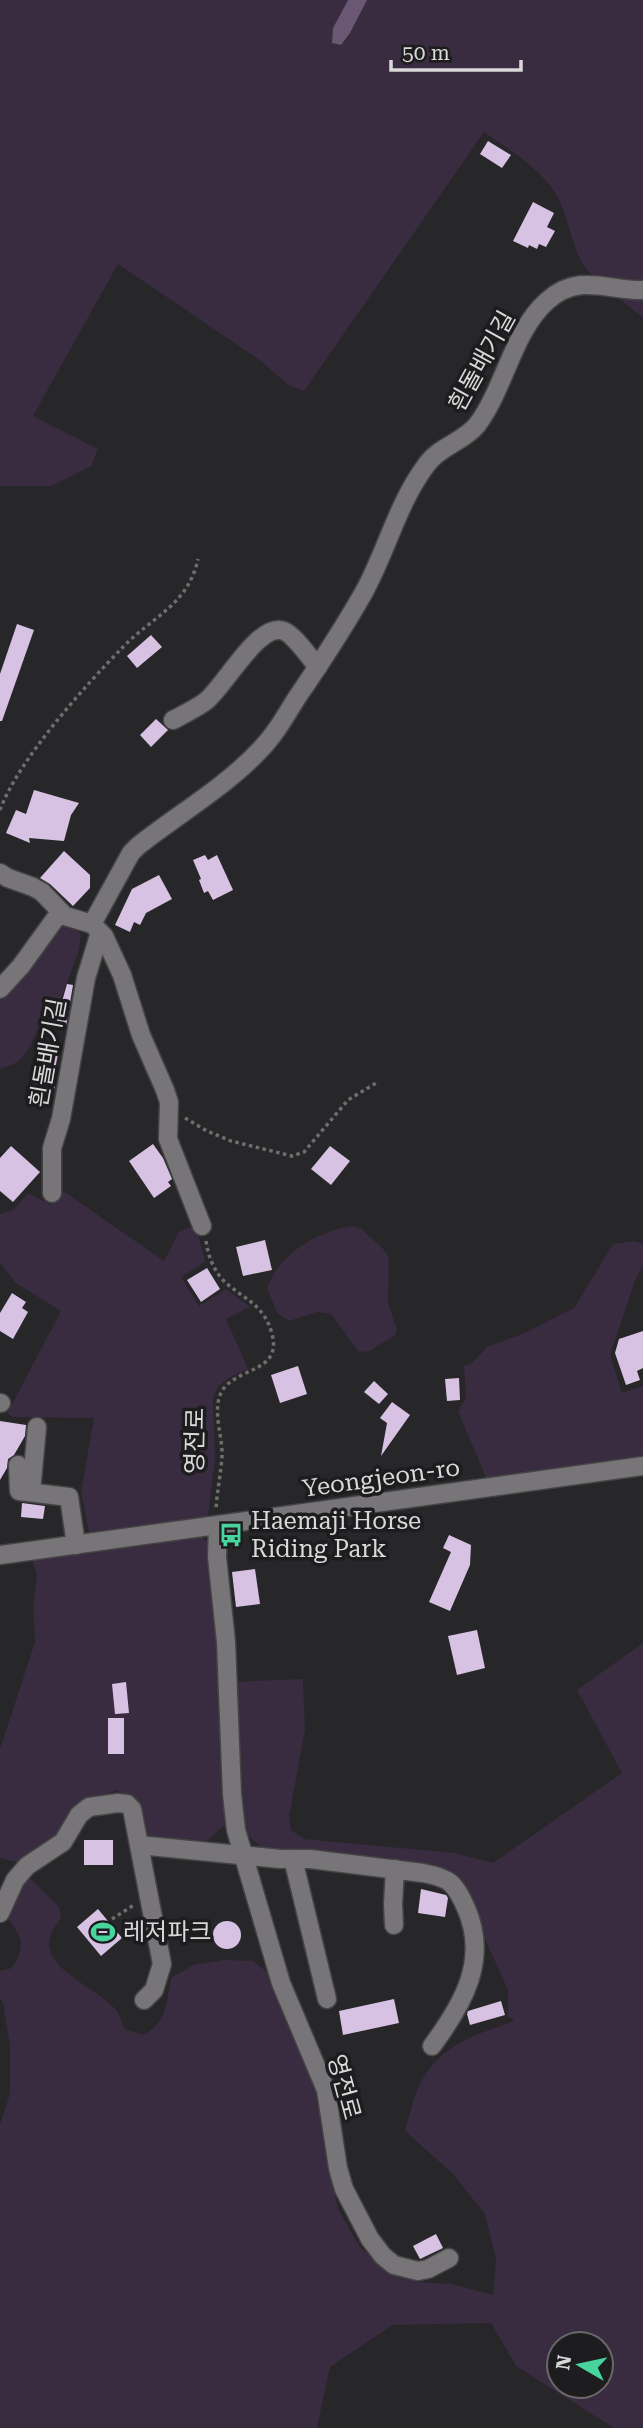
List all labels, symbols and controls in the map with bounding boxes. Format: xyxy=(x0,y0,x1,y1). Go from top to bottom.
scale bar xyxy=(391,28,520,72)
text: 50 m xyxy=(402,41,450,65)
street label: 흰돌배기길 xyxy=(443,306,521,416)
street label: 흰돌배기길 xyxy=(25,996,71,1110)
street label: 영전로 xyxy=(180,1408,210,1474)
street label: Yeongjeon-ro xyxy=(300,1453,462,1503)
place label: Haemaji Horse Riding Park xyxy=(251,1507,421,1563)
bus stop icon: Haemaji Horse Riding Park xyxy=(217,1521,245,1549)
sports icon: 레저파크 xyxy=(89,1918,117,1946)
place label: 레저파크 xyxy=(123,1918,211,1946)
street label: 영전로 xyxy=(322,2051,366,2123)
north arrow xyxy=(545,2330,615,2400)
text: N xyxy=(551,2353,576,2371)

